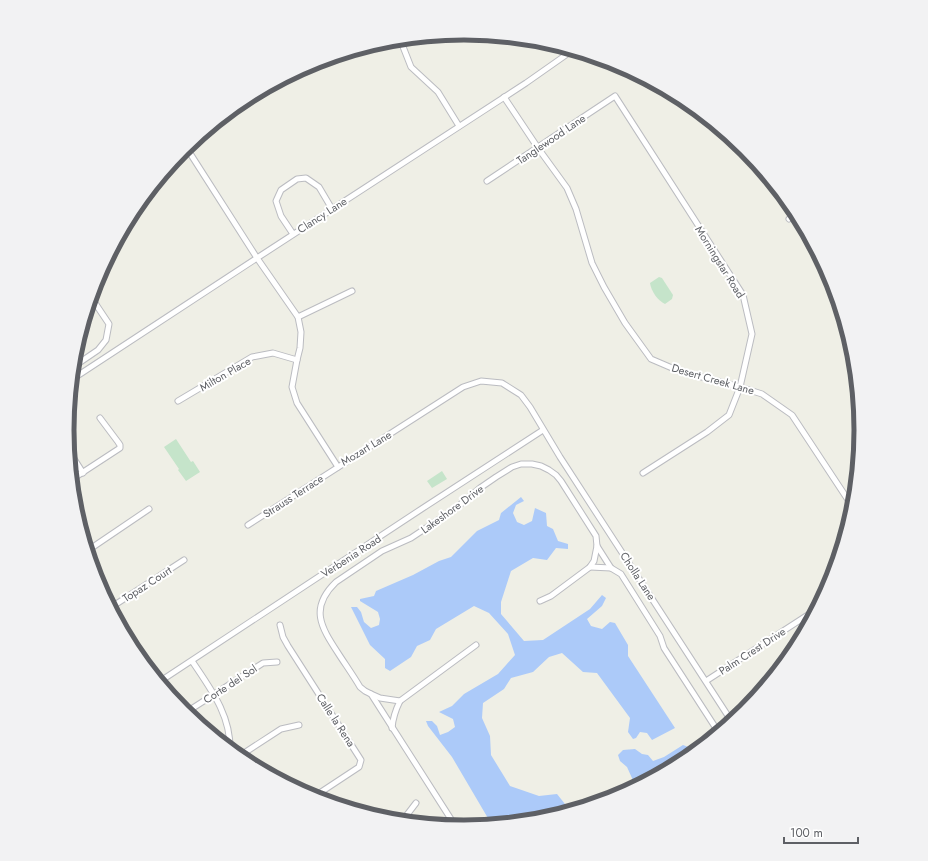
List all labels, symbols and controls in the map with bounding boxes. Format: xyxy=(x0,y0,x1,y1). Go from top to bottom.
street label: Tanglewood Lane xyxy=(513,110,589,168)
street label: Clancy Lane xyxy=(294,193,350,237)
street label: Morningstar Road xyxy=(691,223,749,301)
street label: Milton Place xyxy=(196,353,254,395)
street label: Desert Creek Lane xyxy=(670,360,757,399)
street label: Mozart Lane xyxy=(338,426,395,469)
street label: Strauss Terrace xyxy=(260,470,327,522)
street label: Lakeshore Drive xyxy=(417,481,487,537)
street label: Verbenia Road xyxy=(318,531,384,581)
street label: Cholla Lane xyxy=(616,549,660,604)
street label: Topaz Court xyxy=(119,562,175,606)
street label: Palm Crest Drive xyxy=(715,623,789,679)
street label: Corte del Sol xyxy=(200,661,260,707)
street label: Calle la Rena xyxy=(313,690,359,750)
scale bar xyxy=(784,819,858,845)
text: 100 m xyxy=(790,824,823,842)

